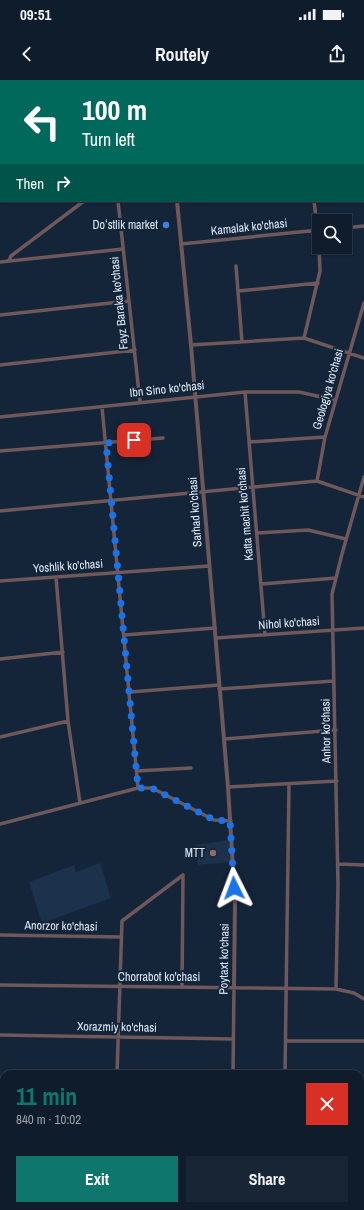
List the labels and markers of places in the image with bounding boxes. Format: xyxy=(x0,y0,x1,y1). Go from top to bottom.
place label: Doʻstlik market xyxy=(92,217,158,233)
marker: Doʻstlik market xyxy=(161,220,171,230)
pin xyxy=(117,423,151,457)
place label: MTT xyxy=(185,845,205,861)
marker: MTT xyxy=(208,848,218,858)

